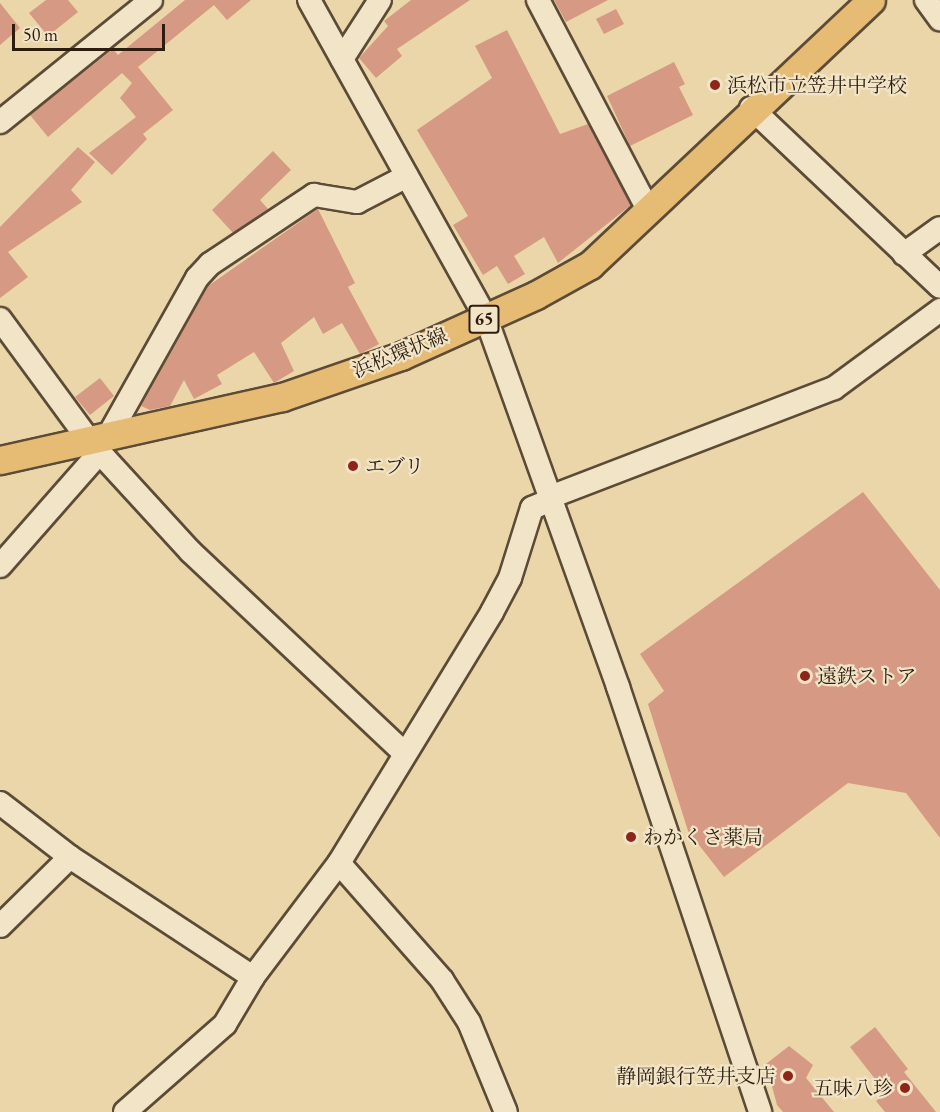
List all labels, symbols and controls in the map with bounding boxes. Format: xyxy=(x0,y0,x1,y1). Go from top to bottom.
scale bar xyxy=(15,12,168,50)
text: 50 m xyxy=(23,23,58,46)
place label: 浜松市立笠井中学校 xyxy=(727,73,907,97)
marker: 浜松市立笠井中学校 xyxy=(708,78,722,92)
road number: 65 xyxy=(468,304,500,334)
street label: 浜松環状線 xyxy=(349,323,451,383)
place label: エブリ xyxy=(365,454,425,478)
marker: エブリ xyxy=(346,459,360,473)
place label: 遠鉄ストア xyxy=(817,664,917,688)
marker: 遠鉄ストア xyxy=(798,669,812,683)
place label: わかくさ薬局 xyxy=(643,825,763,849)
marker: わかくさ薬局 xyxy=(624,830,638,844)
place label: 静岡銀行笠井支店 xyxy=(616,1064,776,1088)
marker: 静岡銀行笠井支店 xyxy=(781,1069,795,1083)
place label: 五味八珍 xyxy=(813,1076,893,1100)
marker: 五味八珍 xyxy=(898,1081,912,1095)

